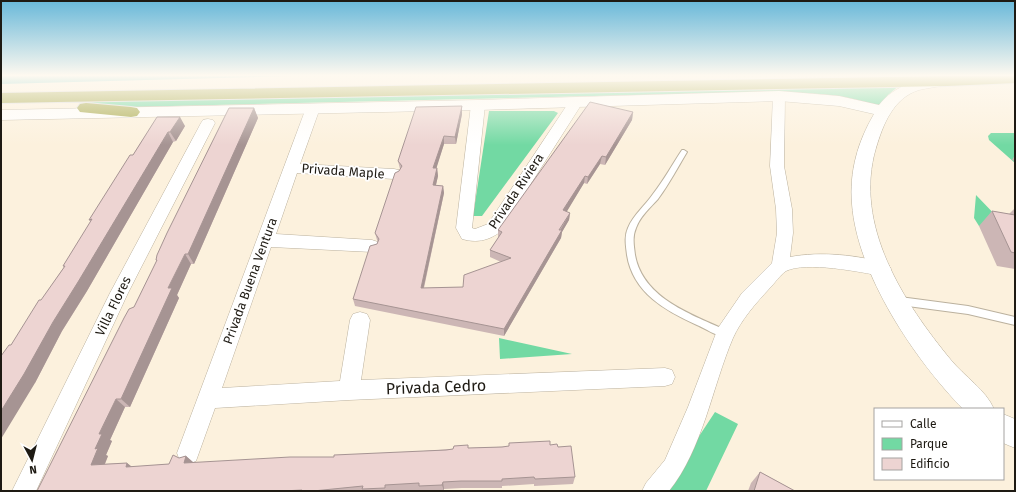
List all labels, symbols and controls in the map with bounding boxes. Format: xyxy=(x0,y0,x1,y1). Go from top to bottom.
street label: Privada Riviera xyxy=(485,150,547,232)
street label: Privada Maple xyxy=(301,161,385,181)
street label: Privada Buena Ventura xyxy=(220,216,280,346)
street label: Villa Flores xyxy=(92,274,134,338)
street label: Privada Cedro xyxy=(385,376,487,398)
legend xyxy=(874,408,1004,480)
text: Calle xyxy=(910,417,937,431)
text: Parque xyxy=(910,437,948,451)
north arrow xyxy=(12,440,52,480)
text: Edificio xyxy=(910,457,950,471)
text: N xyxy=(29,463,38,476)

